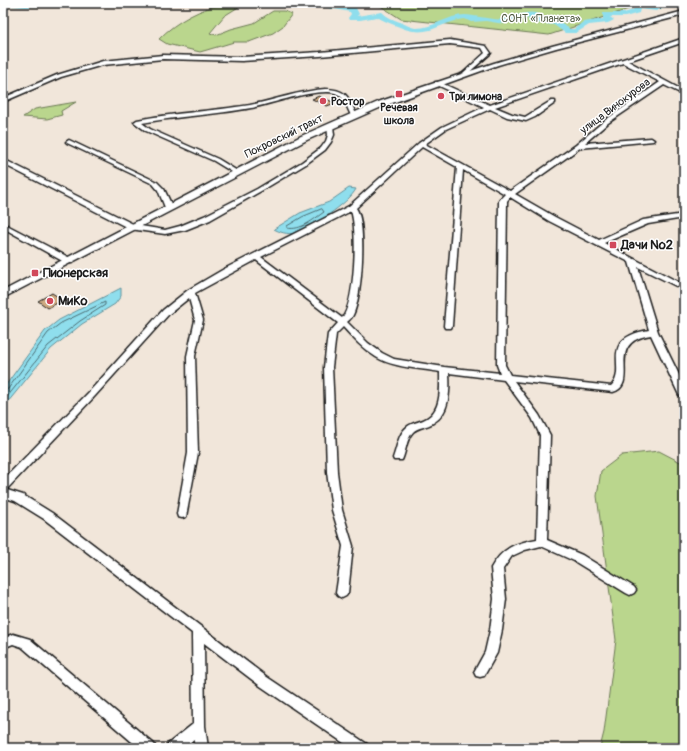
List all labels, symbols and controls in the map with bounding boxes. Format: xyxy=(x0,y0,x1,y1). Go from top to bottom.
park label: СОНТ «Планета» xyxy=(501,12,581,25)
street label: улица Винокурова xyxy=(577,75,653,137)
marker: Речевая школа xyxy=(394,89,404,99)
place label: Три лимона xyxy=(448,90,502,103)
marker: Три лимона xyxy=(436,91,446,101)
place label: Ростор xyxy=(331,95,364,108)
marker: Ростор xyxy=(318,96,328,106)
place label: Речевая школа xyxy=(380,101,418,127)
street label: Покровский тракт xyxy=(243,111,326,161)
place label: Дачи №2 xyxy=(620,237,673,253)
marker: Дачи №2 xyxy=(608,240,618,250)
place label: Пионерская xyxy=(43,265,108,281)
marker: Пионерская xyxy=(30,268,40,278)
place label: МиКо xyxy=(58,293,88,309)
marker: МиКо xyxy=(45,296,55,306)

